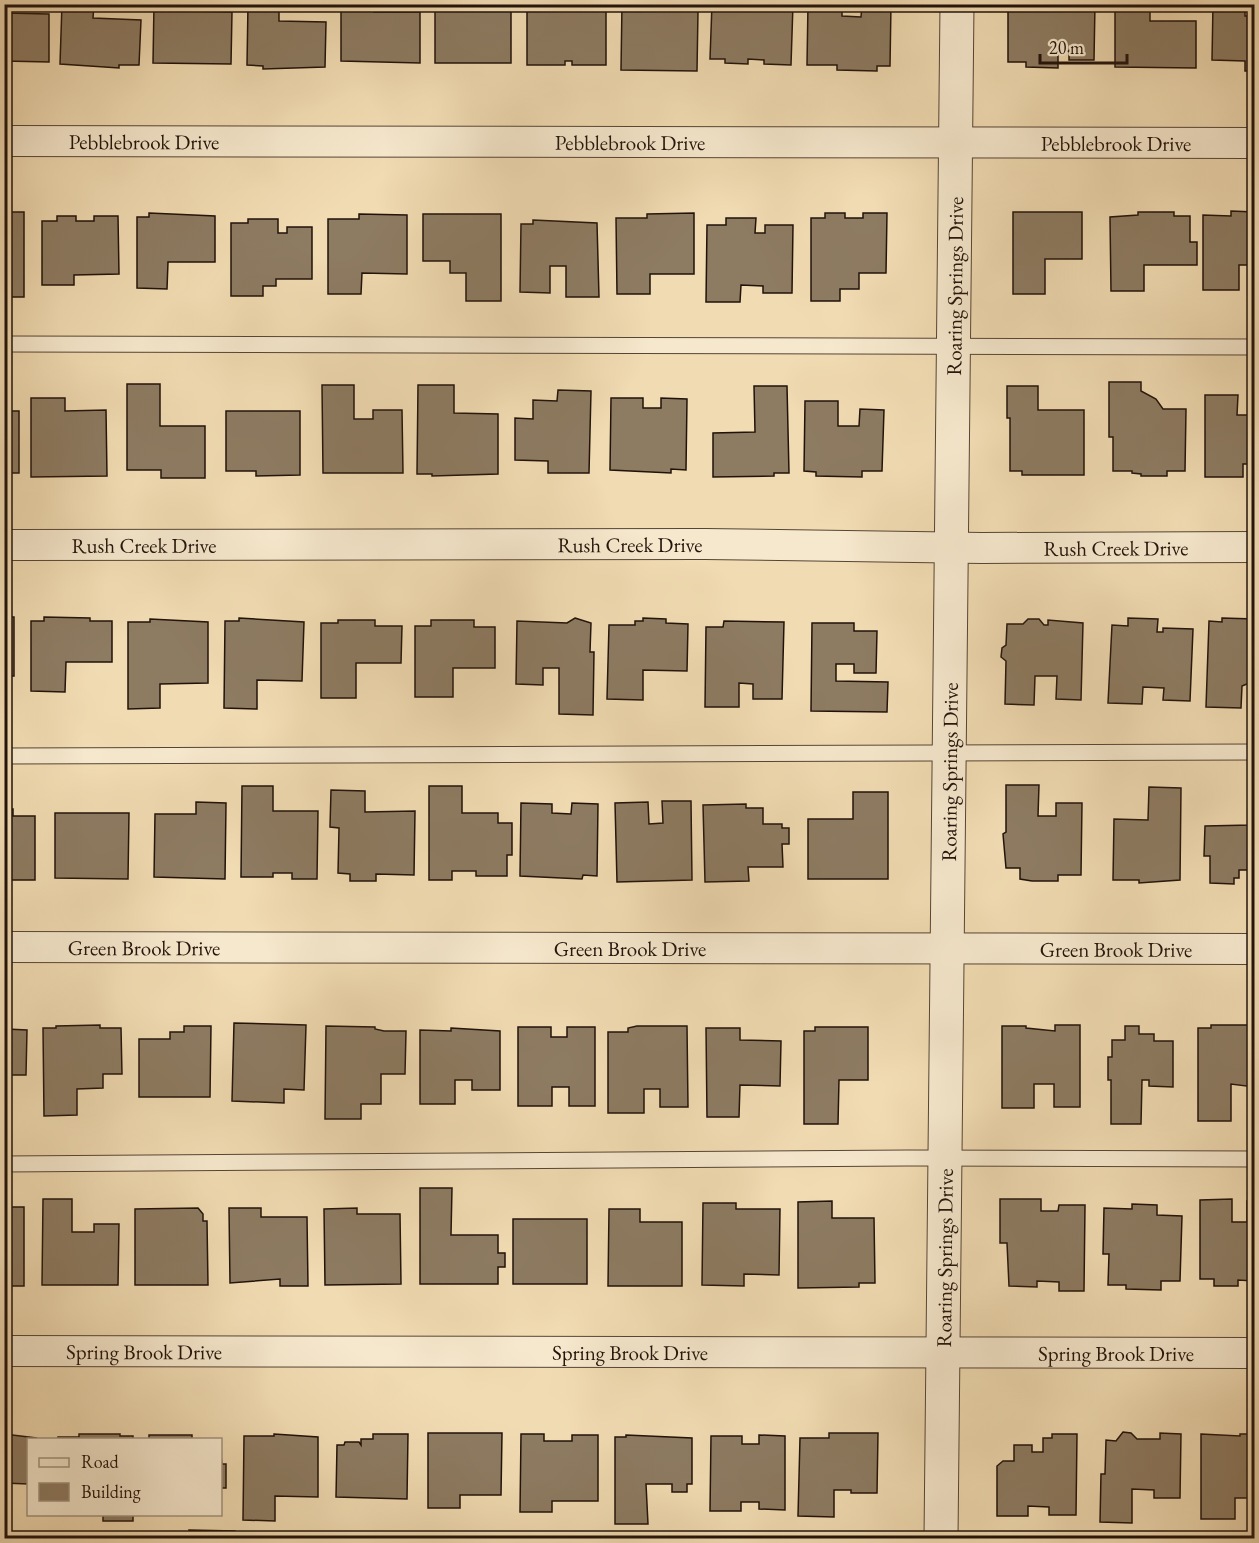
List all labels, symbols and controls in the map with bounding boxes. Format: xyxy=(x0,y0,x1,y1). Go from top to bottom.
scale bar xyxy=(1040,27,1127,65)
text: 20 m xyxy=(1049,36,1084,59)
street label: Pebblebrook Drive xyxy=(69,128,219,155)
street label: Pebblebrook Drive xyxy=(555,128,705,156)
street label: Pebblebrook Drive xyxy=(1041,129,1191,156)
street label: Roaring Springs Drive xyxy=(940,196,968,376)
street label: Rush Creek Drive xyxy=(71,531,217,558)
street label: Rush Creek Drive xyxy=(557,531,703,558)
street label: Rush Creek Drive xyxy=(1043,534,1189,561)
street label: Roaring Springs Drive xyxy=(935,682,963,862)
street label: Green Brook Drive xyxy=(68,934,220,961)
street label: Green Brook Drive xyxy=(554,934,706,962)
street label: Green Brook Drive xyxy=(1040,935,1192,962)
street label: Roaring Springs Drive xyxy=(929,1168,958,1348)
street label: Spring Brook Drive xyxy=(66,1338,222,1365)
street label: Spring Brook Drive xyxy=(552,1338,708,1366)
street label: Spring Brook Drive xyxy=(1038,1339,1194,1366)
legend xyxy=(27,1438,222,1516)
text: Road xyxy=(81,1450,120,1473)
text: Building xyxy=(81,1480,141,1503)

